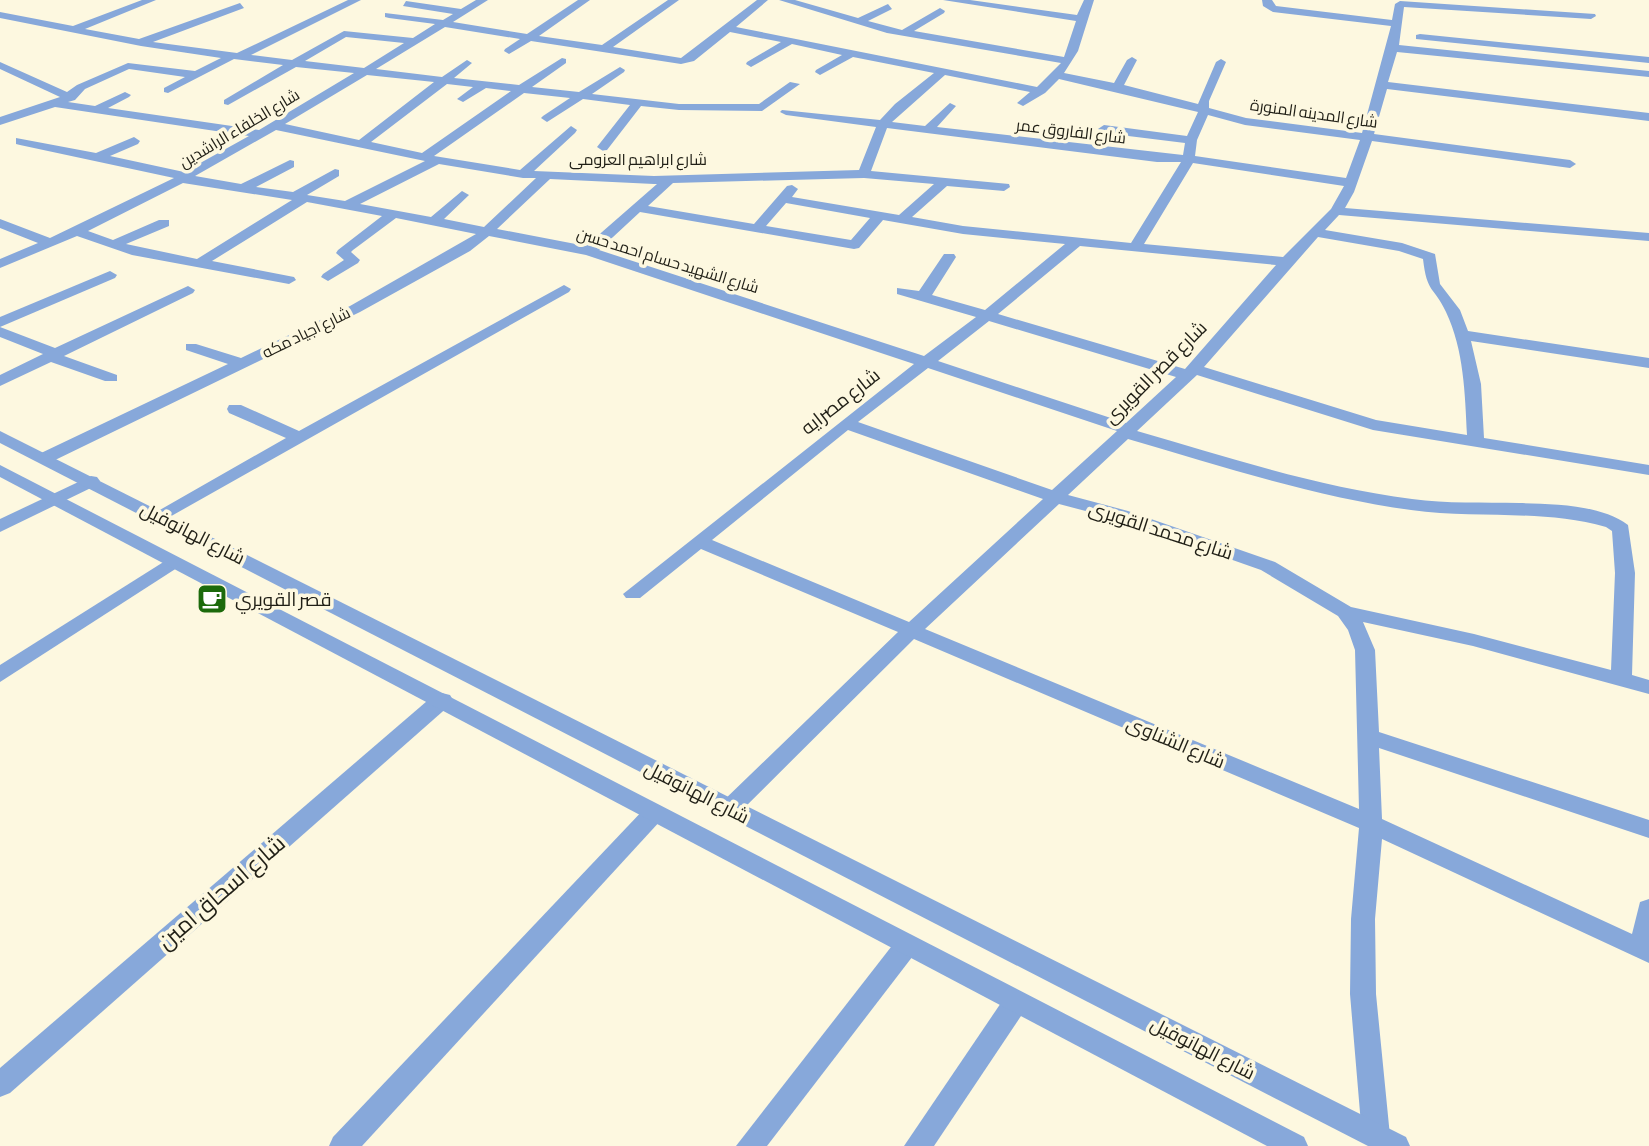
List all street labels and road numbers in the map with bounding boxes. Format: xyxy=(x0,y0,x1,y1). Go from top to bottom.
street label: شارع الخلفاء الراشدين xyxy=(175,85,304,174)
street label: شارع المدينه المنورة xyxy=(1249,95,1379,134)
street label: شارع الفاروق عمر xyxy=(1014,115,1127,150)
street label: شارع ابراهيم العزومى xyxy=(569,150,707,171)
street label: شارع الشهيد حسام احمد حسن xyxy=(574,224,761,299)
street label: شارع اجياد مكه xyxy=(259,303,354,364)
street label: شارع قصر القويرى xyxy=(1099,316,1213,430)
street label: شارع مصرايه xyxy=(796,363,886,441)
street label: شارع محمد القويرى xyxy=(1085,496,1236,566)
street label: شارع الهانوفيل xyxy=(136,497,249,571)
street label: شارع الشناوى xyxy=(1122,711,1228,775)
street label: شارع الهانوفيل xyxy=(640,756,753,830)
street label: شارع اسحاق امين xyxy=(152,830,292,957)
street label: شارع الهانوفيل xyxy=(1146,1012,1259,1086)

